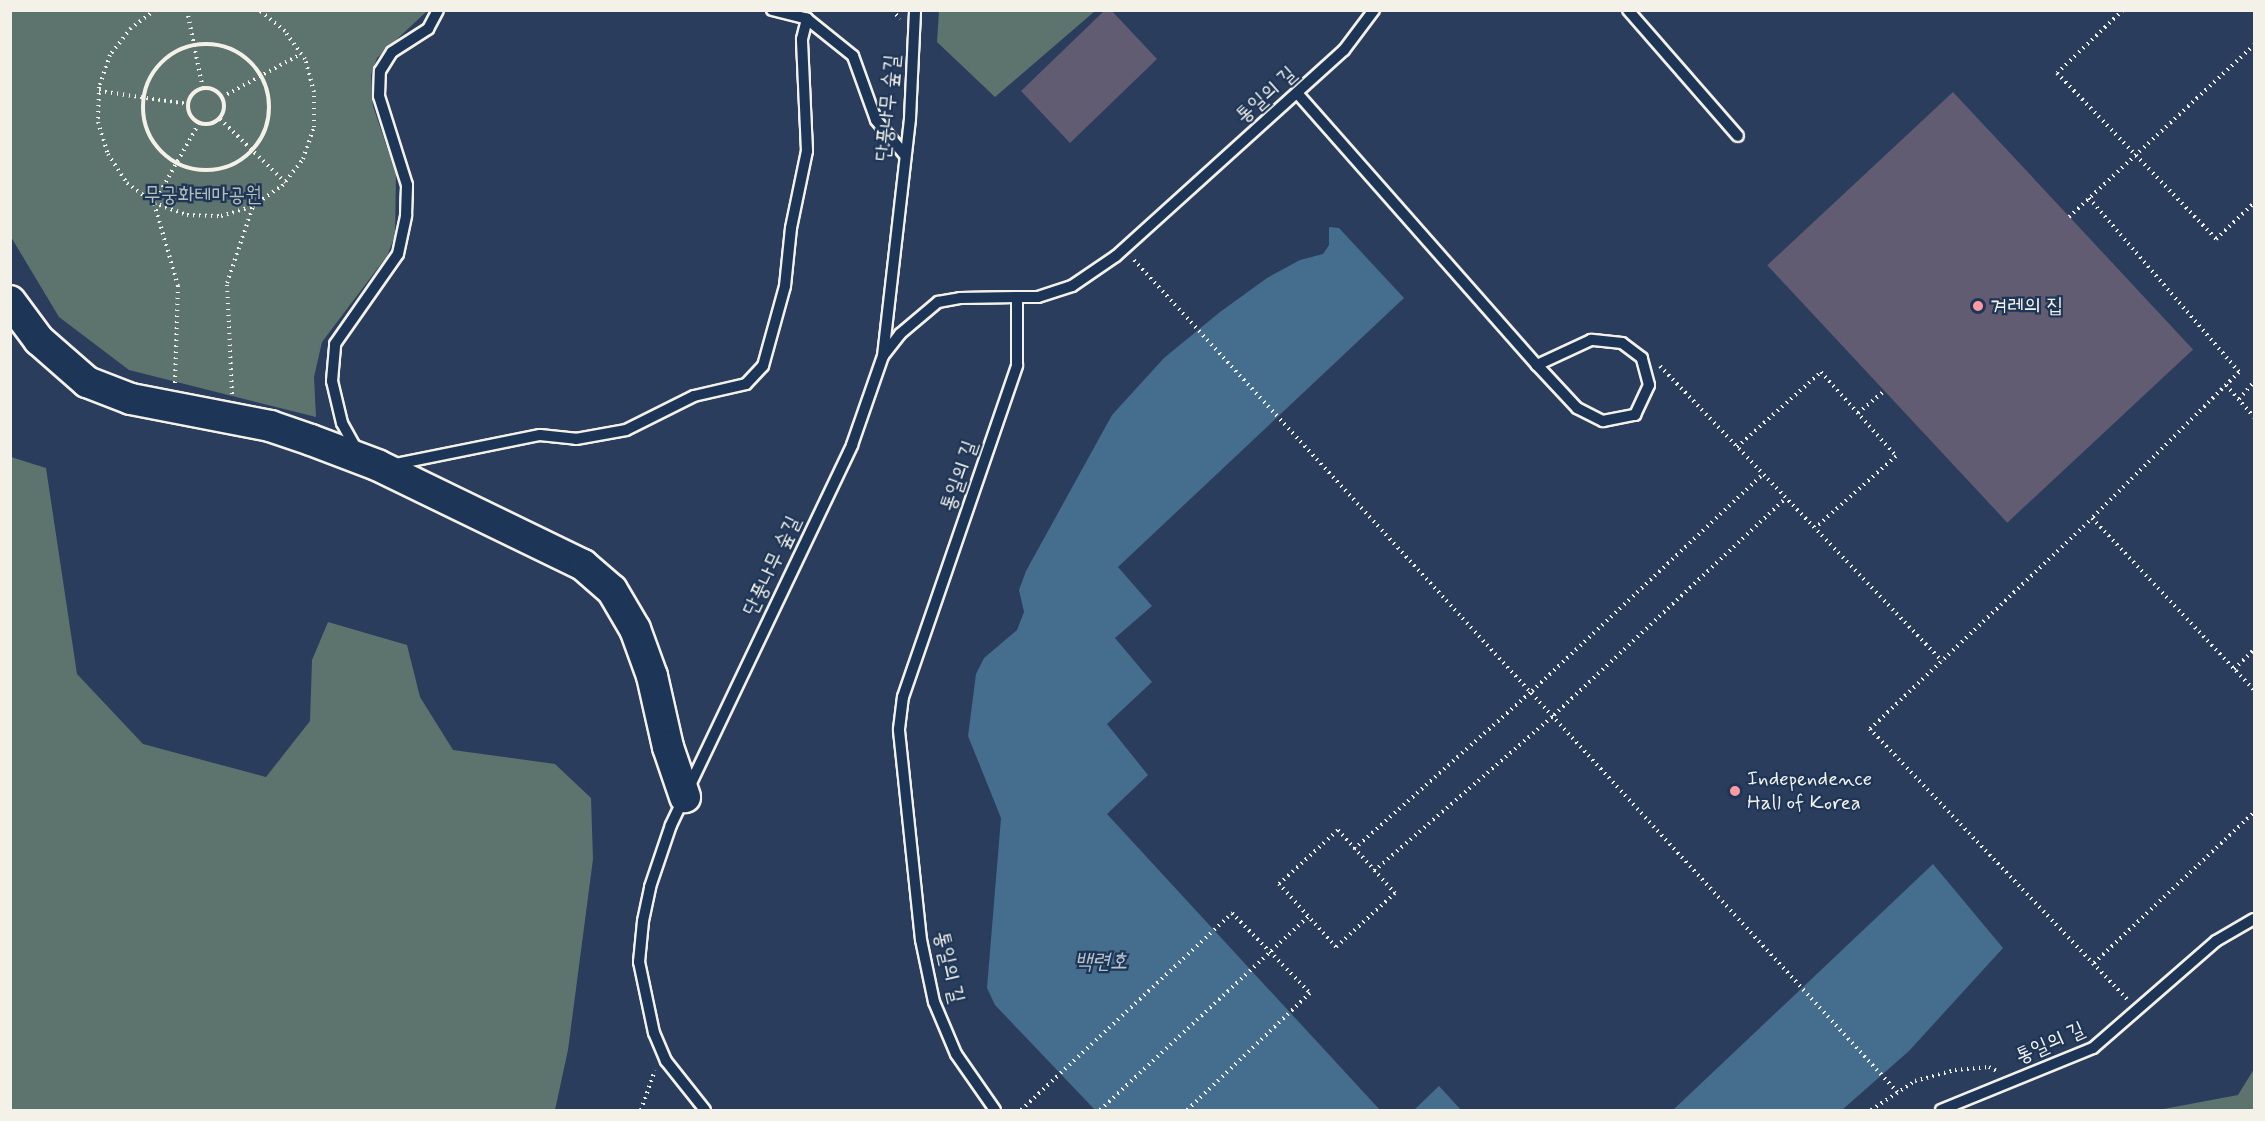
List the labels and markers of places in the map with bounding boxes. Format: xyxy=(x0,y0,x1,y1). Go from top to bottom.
place label: 겨레의 집 xyxy=(1990,293,2063,319)
marker: 겨레의 집 xyxy=(1971,299,1985,313)
place label: Independence Hall of Korea xyxy=(1747,766,1872,816)
marker: Independence Hall of Korea xyxy=(1728,784,1742,798)

